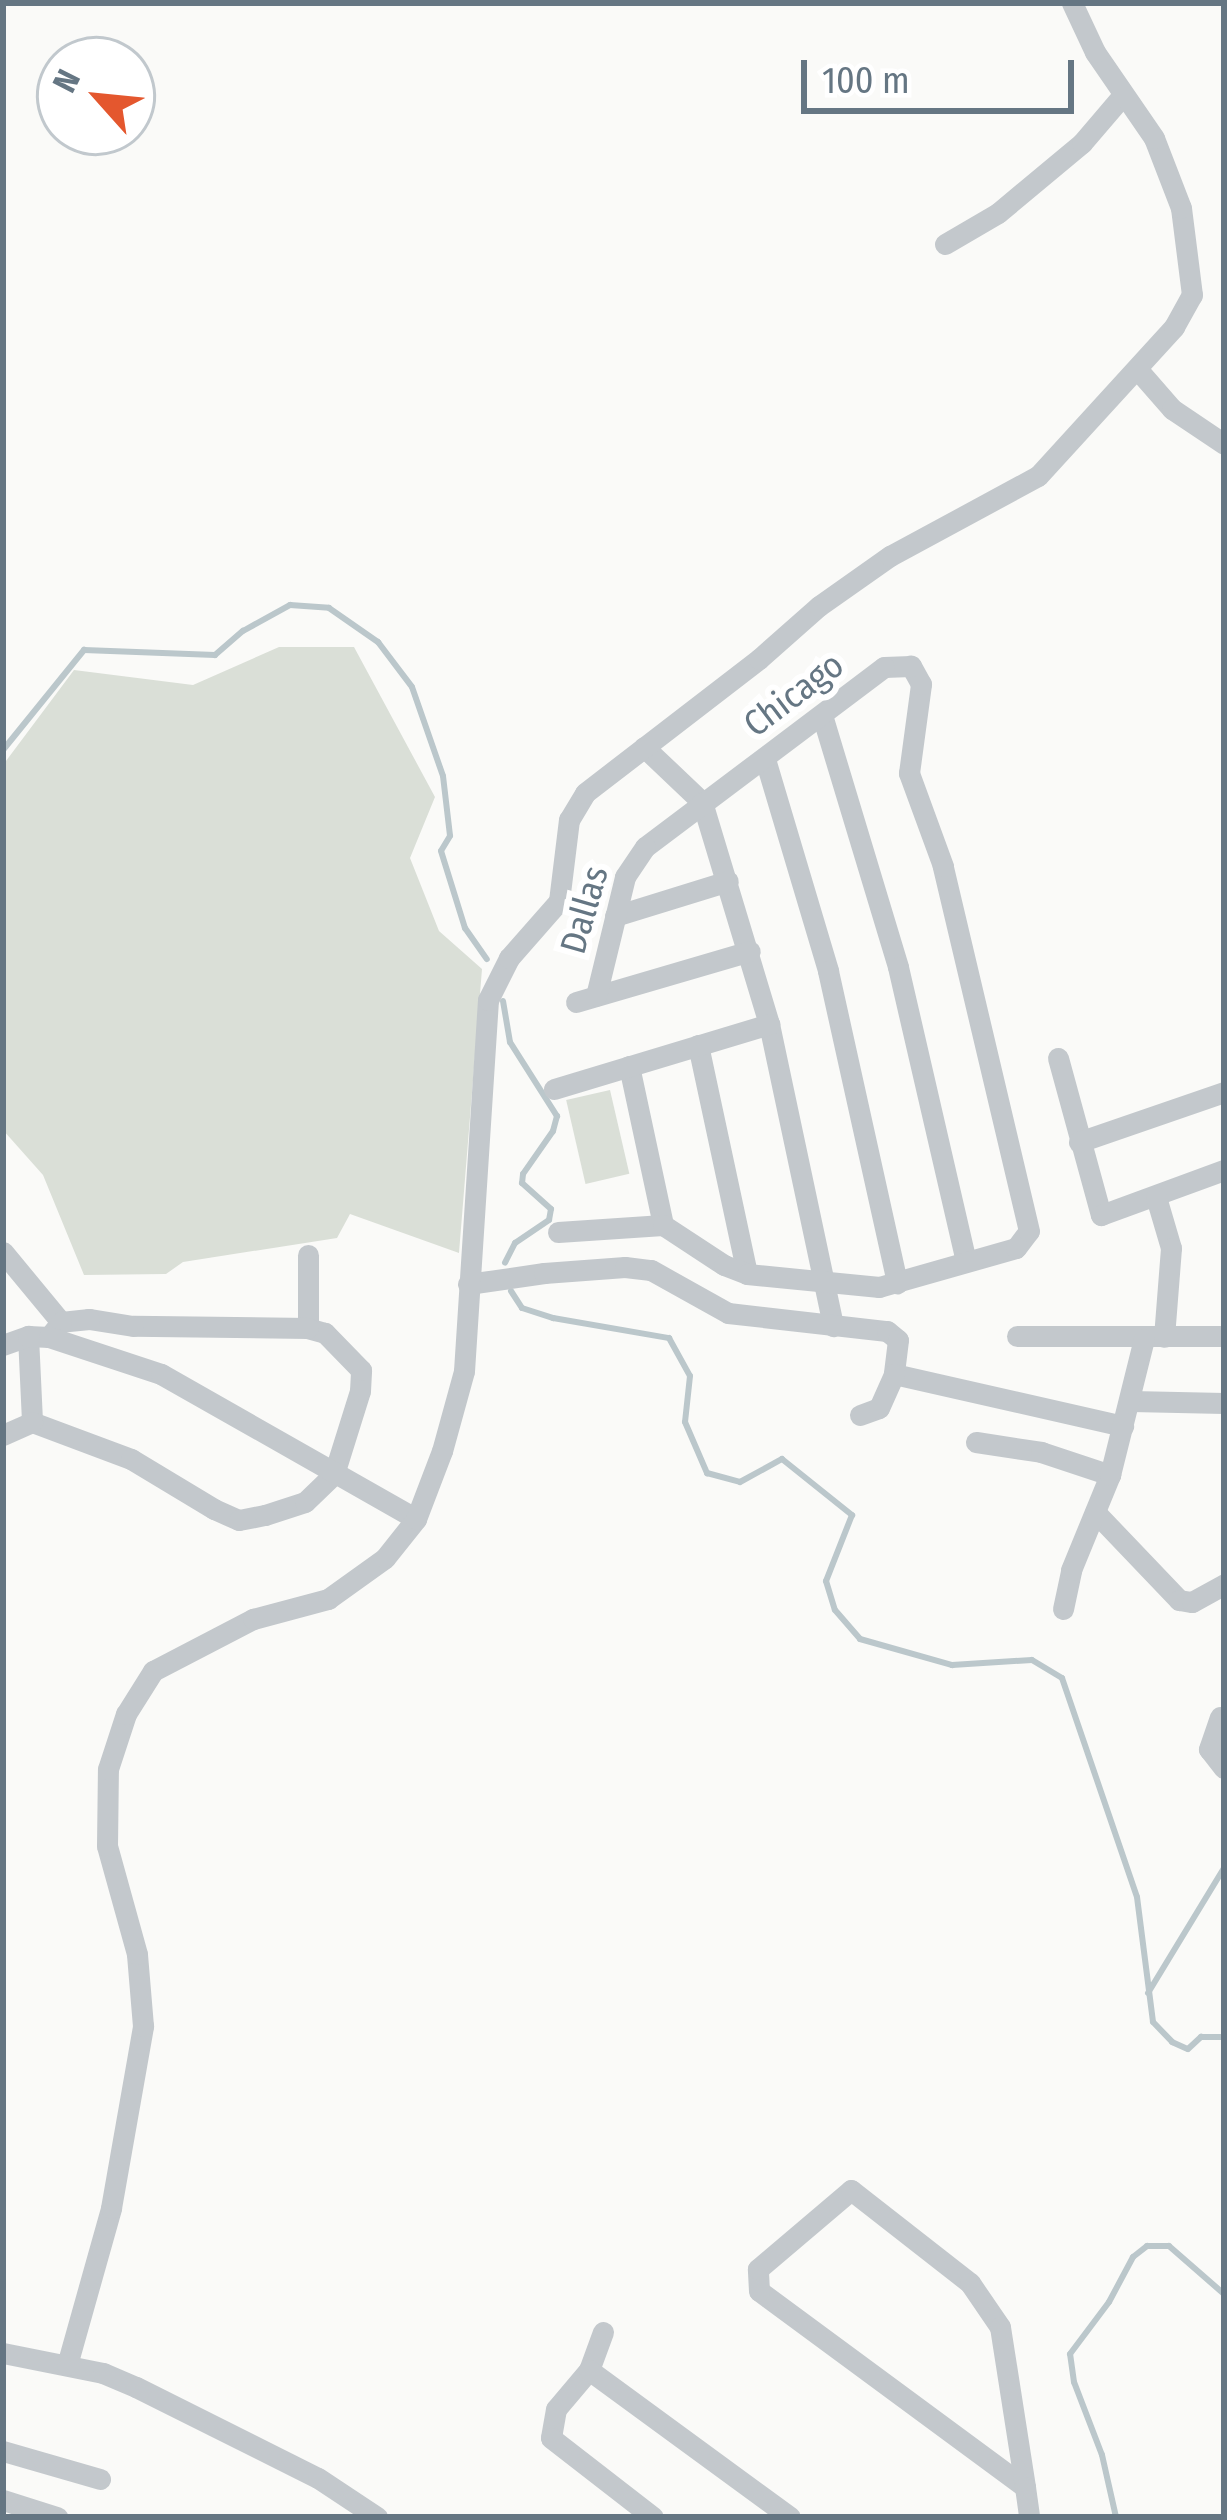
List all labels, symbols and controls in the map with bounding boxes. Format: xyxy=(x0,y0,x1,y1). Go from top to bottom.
north arrow xyxy=(36,36,156,156)
scale bar xyxy=(807,36,1080,110)
text: 100 m xyxy=(822,59,910,103)
text: N xyxy=(44,63,89,99)
street label: Chicago xyxy=(736,644,852,746)
street label: Dallas xyxy=(552,861,618,959)

